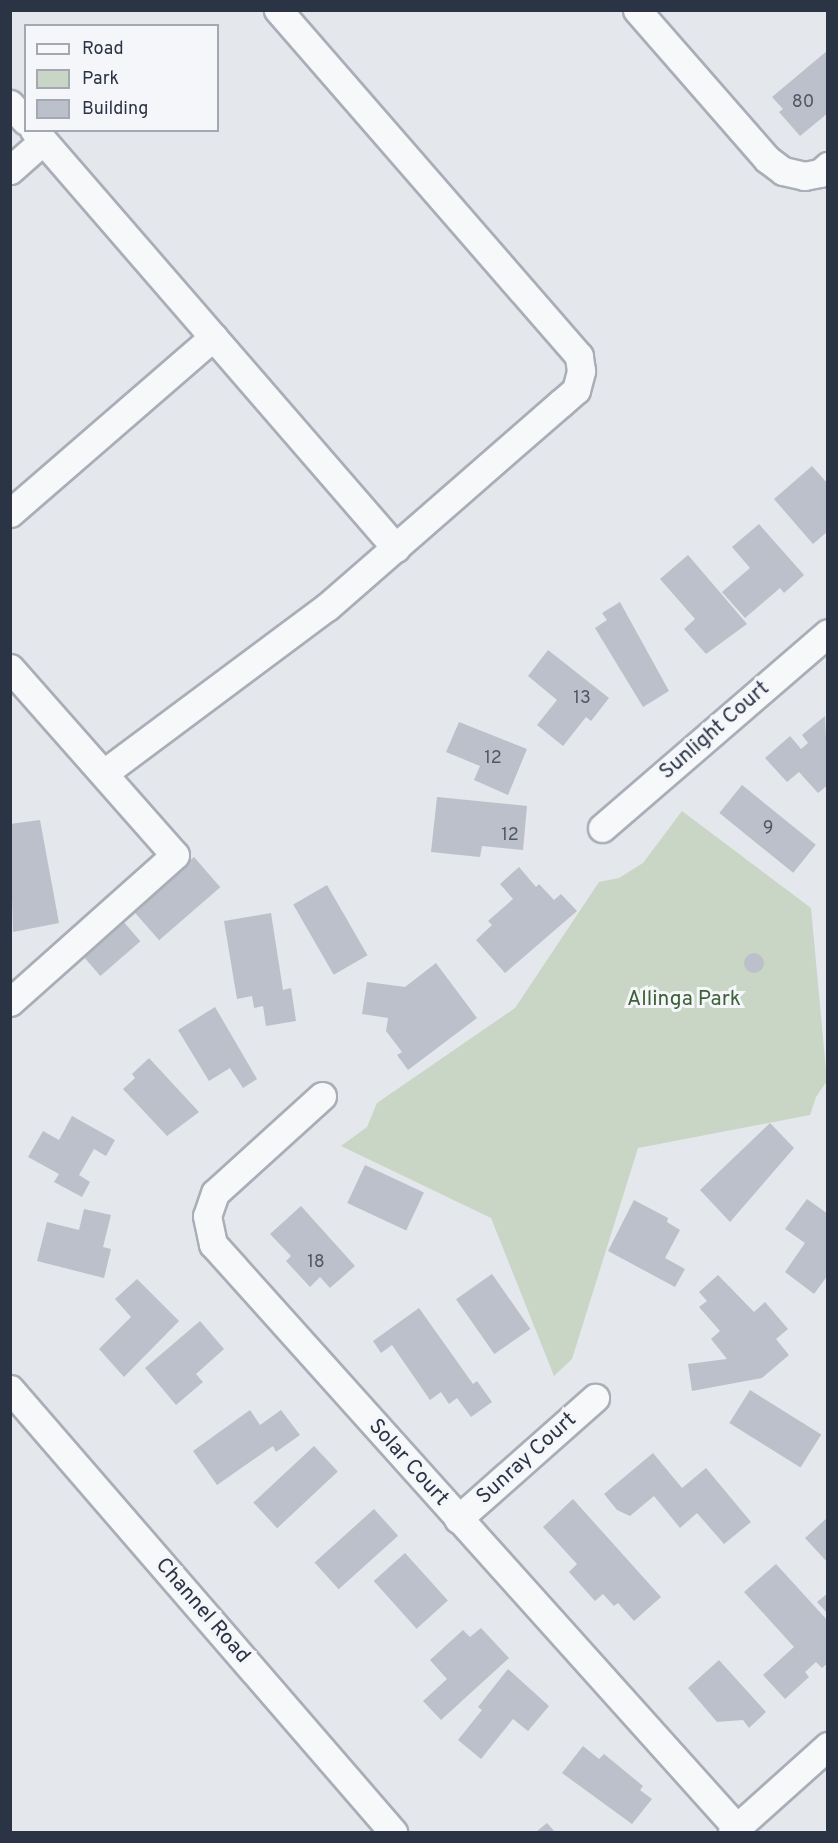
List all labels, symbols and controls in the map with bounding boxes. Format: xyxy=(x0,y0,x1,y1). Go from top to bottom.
legend xyxy=(24,24,219,132)
text: Road xyxy=(82,38,124,61)
text: Park xyxy=(82,68,119,91)
house number: 80 xyxy=(792,92,814,114)
text: Building xyxy=(82,98,148,121)
street label: Sunlight Court xyxy=(655,676,775,786)
house number: 13 xyxy=(573,688,591,710)
house number: 12 xyxy=(484,748,502,770)
house number: 9 xyxy=(763,818,773,840)
house number: 12 xyxy=(501,825,519,847)
park label: Allinga Park xyxy=(627,987,741,1013)
house number: 18 xyxy=(307,1252,325,1274)
street label: Sunray Court xyxy=(472,1408,582,1510)
street label: Solar Court xyxy=(363,1415,453,1511)
street label: Channel Road xyxy=(149,1553,255,1669)

